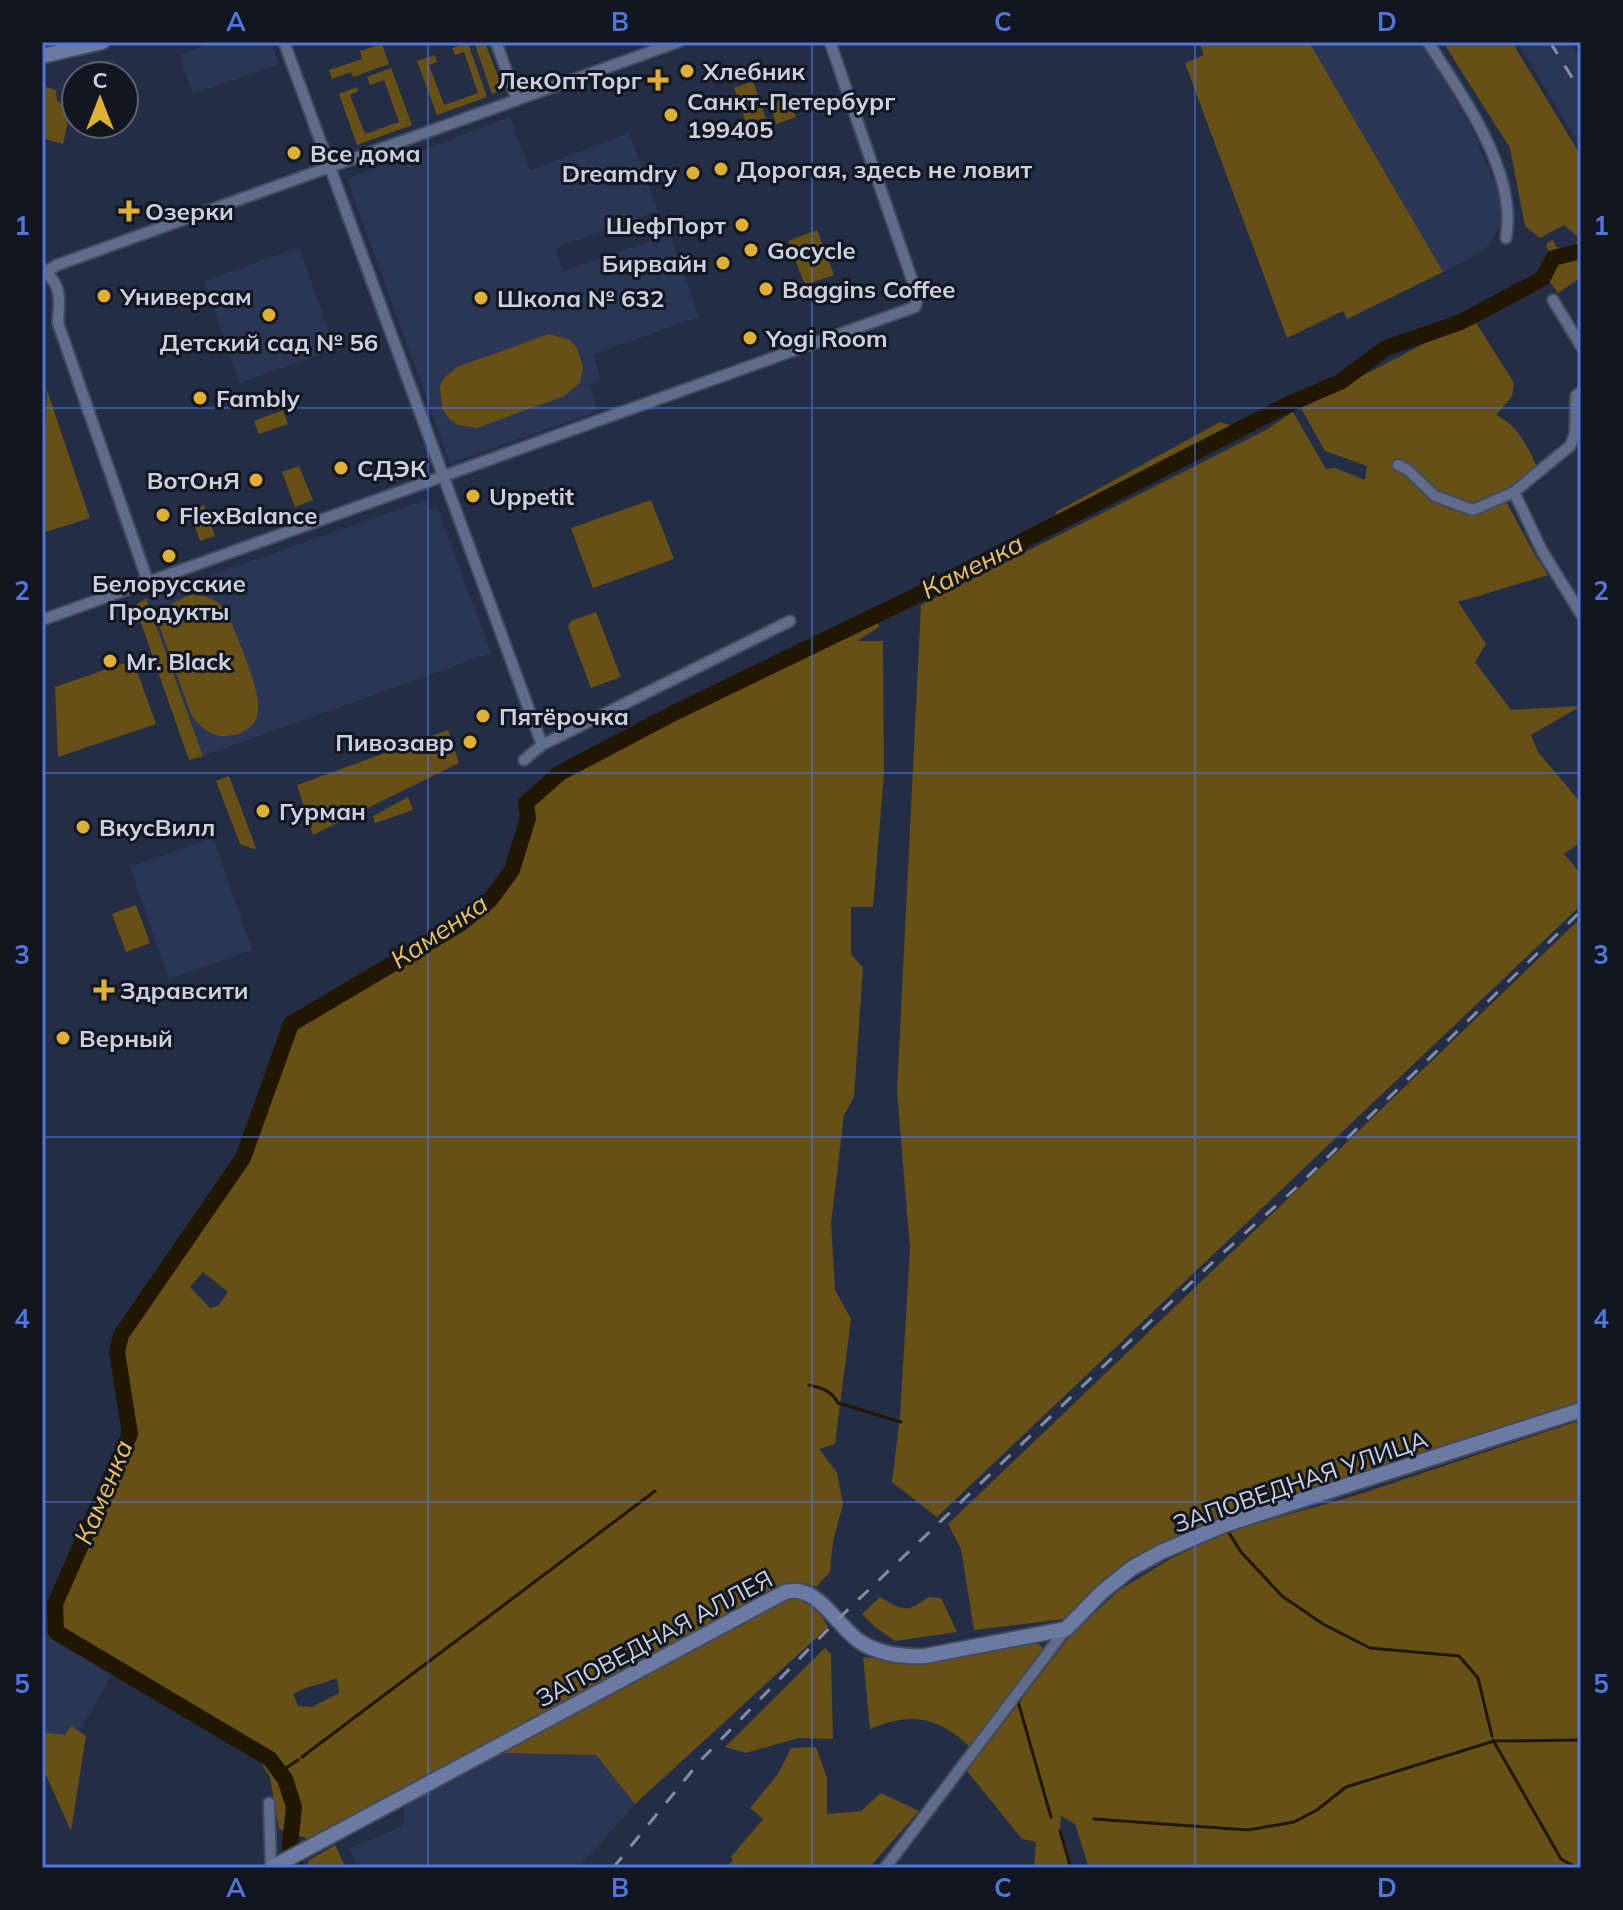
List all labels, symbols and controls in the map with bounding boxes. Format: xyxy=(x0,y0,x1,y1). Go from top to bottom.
text: A xyxy=(226,5,246,38)
text: B xyxy=(611,5,629,38)
text: C xyxy=(994,5,1012,38)
text: D xyxy=(1377,5,1397,38)
place label: Хлебник xyxy=(702,56,805,86)
north arrow xyxy=(60,60,140,140)
marker: Хлебник xyxy=(678,62,696,80)
place label: ЛекОптТорг xyxy=(497,65,642,95)
text: С xyxy=(92,66,108,94)
marker: ЛекОптТорг xyxy=(649,71,667,89)
place label: Санкт-Петербург 199405 xyxy=(687,86,895,144)
marker: Санкт-Петербург 199405 xyxy=(662,106,680,124)
place label: Все дома xyxy=(310,138,421,168)
marker: Все дома xyxy=(285,144,303,162)
place label: Дорогая, здесь не ловит xyxy=(737,154,1033,184)
place label: Dreamdry xyxy=(562,158,678,188)
marker: Дорогая, здесь не ловит xyxy=(712,160,730,178)
marker: Dreamdry xyxy=(684,164,702,182)
place label: Озерки xyxy=(145,196,234,226)
marker: Озерки xyxy=(120,202,138,220)
text: 1 xyxy=(14,209,30,242)
text: 1 xyxy=(1593,209,1609,242)
place label: ШефПорт xyxy=(606,210,726,240)
marker: ШефПорт xyxy=(733,216,751,234)
place label: Gocycle xyxy=(767,235,856,265)
marker: Gocycle xyxy=(742,241,760,259)
place label: Бирвайн xyxy=(602,248,707,278)
marker: Бирвайн xyxy=(714,254,732,272)
place label: Baggins Coffee xyxy=(782,274,955,304)
marker: Baggins Coffee xyxy=(757,280,775,298)
place label: Универсам xyxy=(119,281,252,311)
place label: Школа № 632 xyxy=(497,283,664,313)
marker: Универсам xyxy=(95,287,113,305)
marker: Школа № 632 xyxy=(472,289,490,307)
marker: Детский сад № 56 xyxy=(260,306,278,324)
place label: Yogi Room xyxy=(765,323,888,353)
place label: Детский сад № 56 xyxy=(160,327,378,357)
marker: Yogi Room xyxy=(741,329,759,347)
place label: Fambly xyxy=(216,383,301,413)
marker: Fambly xyxy=(191,389,209,407)
place label: СДЭК xyxy=(357,453,427,483)
marker: СДЭК xyxy=(332,459,350,477)
place label: ВотОнЯ xyxy=(147,465,240,495)
marker: ВотОнЯ xyxy=(247,471,265,489)
place label: Uppetit xyxy=(489,481,574,511)
marker: Uppetit xyxy=(464,487,482,505)
place label: FlexBalance xyxy=(179,500,317,530)
marker: FlexBalance xyxy=(154,506,172,524)
water label: Каменка xyxy=(915,526,1029,606)
marker: Белорусские Продукты xyxy=(160,547,178,565)
place label: Белорусские Продукты xyxy=(92,568,246,626)
text: 2 xyxy=(14,574,30,607)
text: 2 xyxy=(1593,574,1609,607)
place label: Mr. Black xyxy=(126,646,232,676)
marker: Mr. Black xyxy=(101,652,119,670)
place label: Пятёрочка xyxy=(499,701,629,731)
marker: Пятёрочка xyxy=(474,707,492,725)
place label: Пивозавр xyxy=(335,727,454,757)
marker: Пивозавр xyxy=(461,733,479,751)
place label: Гурман xyxy=(279,796,366,826)
marker: Гурман xyxy=(254,802,272,820)
place label: ВкусВилл xyxy=(99,812,215,842)
marker: ВкусВилл xyxy=(74,818,92,836)
water label: Каменка xyxy=(384,886,494,976)
text: 3 xyxy=(14,938,30,971)
text: 3 xyxy=(1593,938,1609,971)
place label: Здравсити xyxy=(120,975,249,1005)
marker: Здравсити xyxy=(95,981,113,999)
place label: Верный xyxy=(79,1023,173,1053)
marker: Верный xyxy=(54,1029,72,1047)
text: 4 xyxy=(14,1302,30,1335)
text: 4 xyxy=(1593,1302,1609,1335)
street label: ЗАПОВЕДНАЯ УЛИЦА xyxy=(1169,1423,1432,1539)
water label: Каменка xyxy=(66,1435,140,1549)
street label: ЗАПОВЕДНАЯ АЛЛЕЯ xyxy=(531,1563,777,1713)
text: 5 xyxy=(14,1667,30,1700)
text: 5 xyxy=(1593,1667,1609,1700)
text: A xyxy=(226,1871,246,1904)
text: B xyxy=(611,1871,629,1904)
text: C xyxy=(994,1871,1012,1904)
text: D xyxy=(1377,1871,1397,1904)

